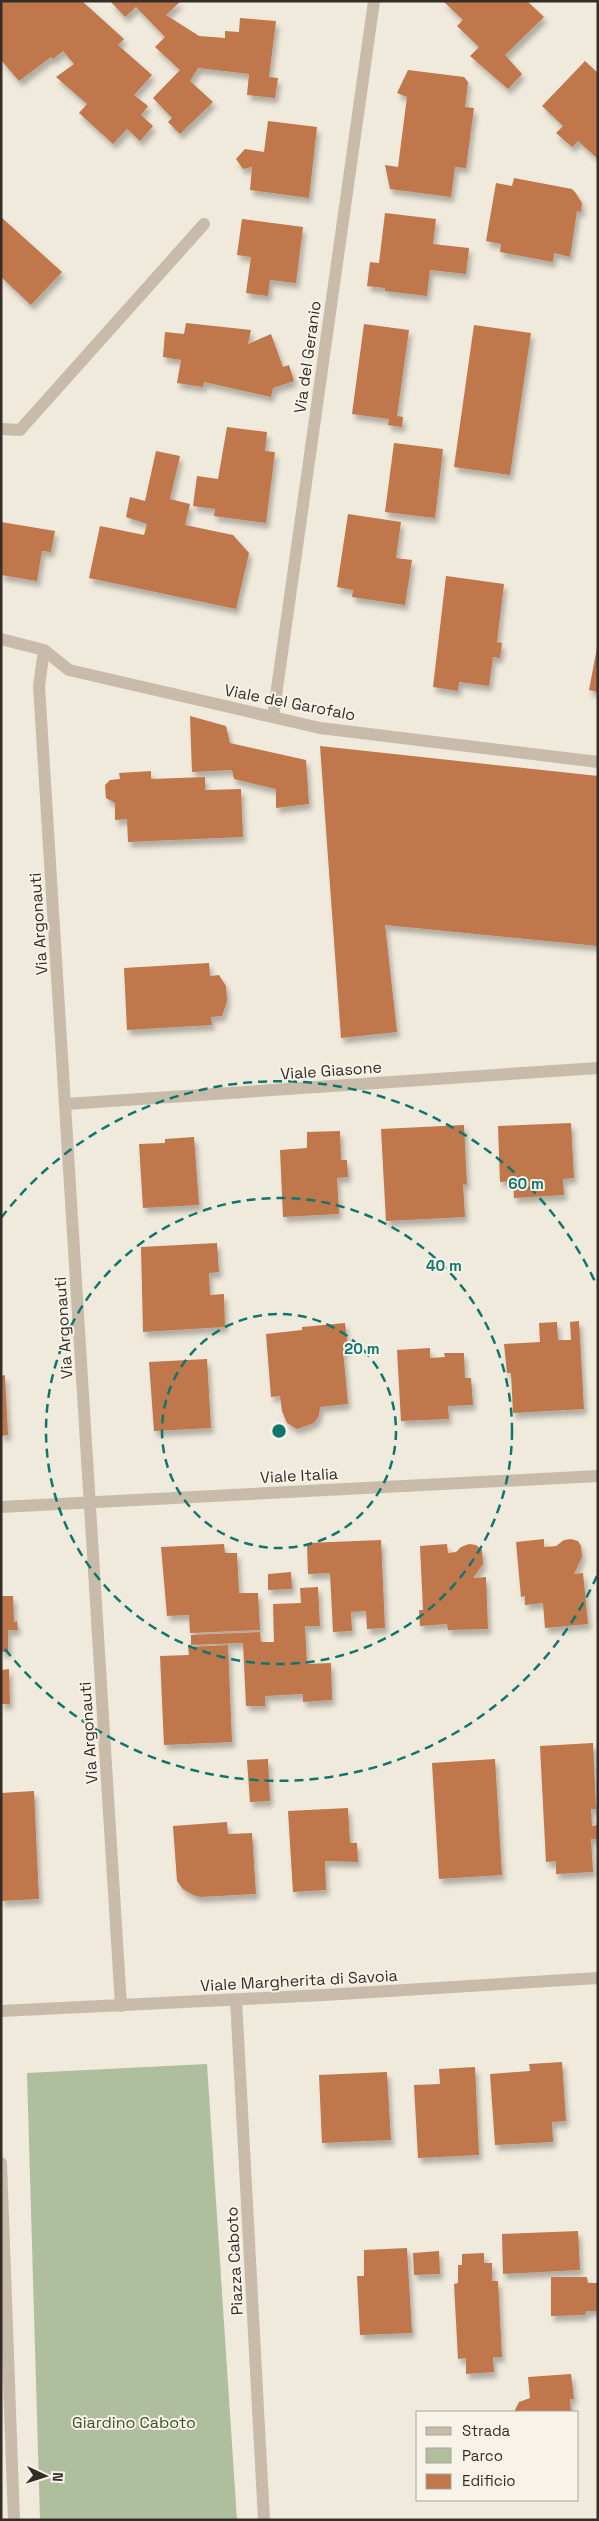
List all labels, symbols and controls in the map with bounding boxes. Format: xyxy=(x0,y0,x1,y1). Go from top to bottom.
street label: Via del Geranio xyxy=(289,299,326,415)
street label: Viale del Garofalo xyxy=(222,679,357,726)
street label: Via Argonauti xyxy=(24,872,53,976)
street label: Viale Giasone xyxy=(280,1056,383,1085)
text: 60 m xyxy=(508,1174,544,1193)
text: 40 m xyxy=(426,1256,462,1275)
street label: Via Argonauti xyxy=(49,1276,78,1380)
text: 20 m xyxy=(344,1339,380,1358)
centre of rings xyxy=(270,1422,288,1440)
street label: Viale Italia xyxy=(260,1463,339,1488)
street label: Via Argonauti xyxy=(74,1681,103,1785)
street label: Viale Margherita di Savoia xyxy=(200,1965,398,1996)
street label: Piazza Caboto xyxy=(221,2206,248,2316)
legend xyxy=(416,2411,579,2501)
park label: Giardino Caboto xyxy=(72,2412,196,2433)
text: Strada xyxy=(462,2421,511,2440)
text: Parco xyxy=(462,2446,503,2465)
north arrow xyxy=(20,2451,70,2501)
text: Edificio xyxy=(462,2471,516,2490)
text: N xyxy=(49,2472,67,2482)

